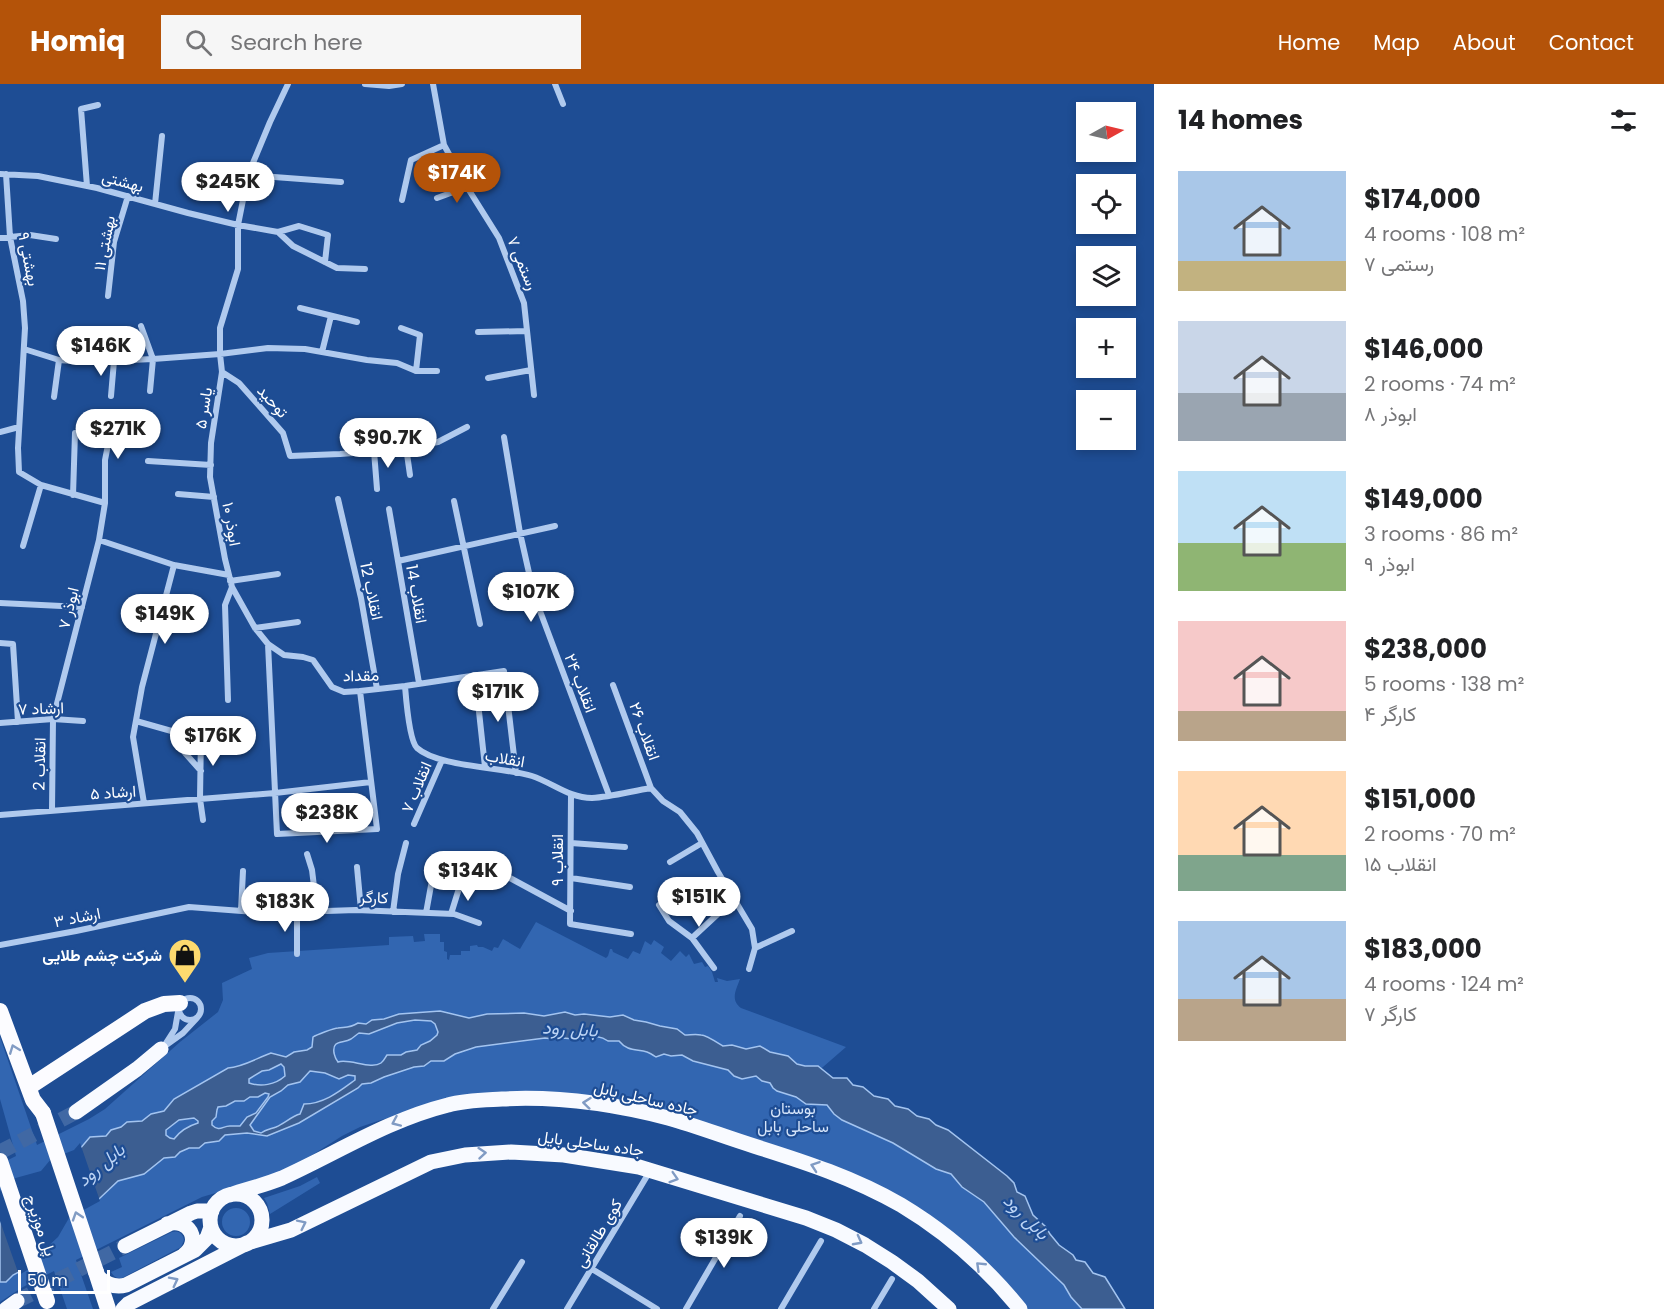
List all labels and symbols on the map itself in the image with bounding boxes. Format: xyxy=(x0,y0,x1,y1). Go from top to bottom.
north arrow xyxy=(1076,102,1136,162)
pin: $174K xyxy=(415,153,499,204)
pin: $245K xyxy=(186,162,270,213)
street label: بهشتی xyxy=(99,165,146,198)
street label: بهشتی ۱۱ xyxy=(88,213,121,273)
street label: بهشتی ۹ xyxy=(12,230,45,288)
street label: رستمی ۷ xyxy=(501,233,544,293)
pin: $146K xyxy=(59,326,143,377)
street label: توحید xyxy=(252,380,294,423)
street label: یاسر ۵ xyxy=(189,386,218,430)
pin: $271K xyxy=(76,409,160,460)
pin: $90.7K xyxy=(339,418,437,469)
street label: ابوذر ۱۰ xyxy=(216,500,247,548)
street label: انقلاب 12 xyxy=(354,560,389,622)
street label: انقلاب 14 xyxy=(400,563,433,625)
pin: $107K xyxy=(489,572,573,623)
street label: ابوذر ۷ xyxy=(52,585,85,631)
pin: $149K xyxy=(123,594,207,645)
street label: انقلاب ۲۴ xyxy=(559,650,602,716)
street label: مقداد xyxy=(343,664,379,687)
pin: $171K xyxy=(456,672,540,723)
street label: ارشاد ۷ xyxy=(18,696,64,721)
street label: انقلاب ۲۶ xyxy=(623,699,666,763)
pin: $176K xyxy=(171,716,255,767)
street label: انقلاب 2 xyxy=(28,737,51,791)
street label: انقلاب xyxy=(483,744,527,773)
street label: انقلاب ۷ xyxy=(395,758,438,816)
street label: ارشاد ۵ xyxy=(89,779,137,806)
pin: $238K xyxy=(285,793,369,844)
street label: انقلاب ۹ xyxy=(546,834,569,886)
pin: $134K xyxy=(426,851,510,902)
pin: $151K xyxy=(657,877,741,928)
pin: $183K xyxy=(243,882,327,933)
street label: کارگر xyxy=(358,885,389,909)
street label: ارشاد ۳ xyxy=(52,902,102,933)
shop icon: شرکت چشم طلایی xyxy=(167,937,203,984)
place label: شرکت چشم طلایی xyxy=(42,944,162,967)
water label: بابل رود xyxy=(542,1015,599,1042)
one-way arrow xyxy=(9,1044,22,1055)
street label: جاده ساحلی بابل xyxy=(592,1075,700,1122)
one-way arrow xyxy=(582,1097,591,1110)
park label: بوستان ساحلی بابل xyxy=(757,1097,829,1138)
one-way arrow xyxy=(391,1115,402,1127)
street label: جاده ساحلی بایل xyxy=(536,1125,646,1162)
water label: بابل رود xyxy=(71,1137,130,1192)
one-way arrow xyxy=(477,1147,486,1160)
one-way arrow xyxy=(810,1161,821,1173)
one-way arrow xyxy=(668,1171,679,1183)
water label: بابل رود xyxy=(998,1188,1055,1246)
street label: پل موزیرج xyxy=(19,1191,62,1259)
street label: کوی طالقانی xyxy=(569,1195,628,1272)
one-way arrow xyxy=(72,1211,85,1222)
pin: $139K xyxy=(682,1218,766,1269)
one-way arrow xyxy=(296,1220,307,1232)
one-way arrow xyxy=(852,1234,863,1246)
one-way arrow xyxy=(977,1262,987,1273)
scale bar xyxy=(18,1267,110,1294)
one-way arrow xyxy=(167,1276,178,1288)

